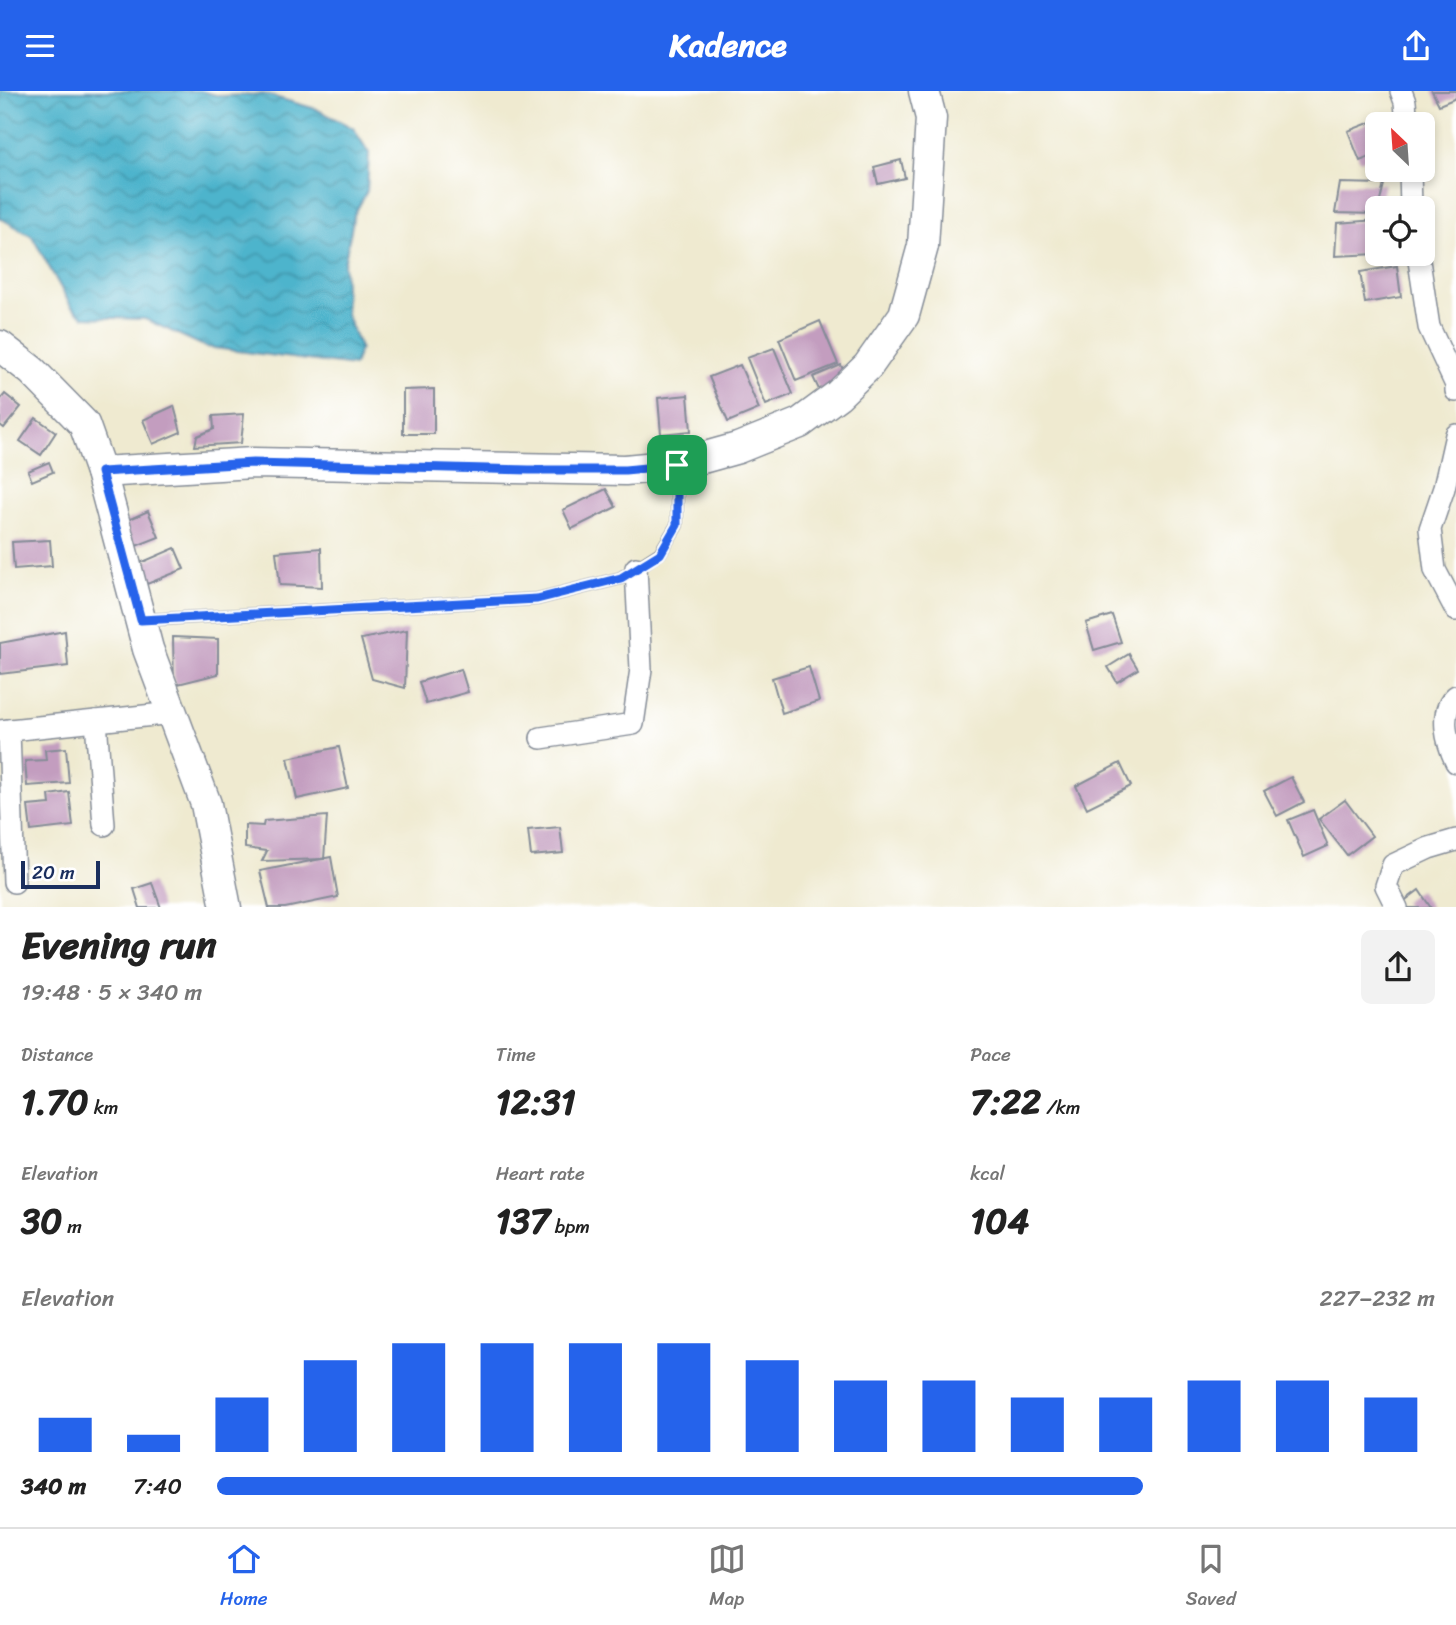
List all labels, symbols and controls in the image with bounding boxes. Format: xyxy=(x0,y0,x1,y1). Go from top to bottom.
text: Kadence xyxy=(669,17,787,74)
icon: menu xyxy=(21,27,59,65)
icon: share xyxy=(1397,27,1435,65)
north arrow xyxy=(1365,112,1435,182)
map controls xyxy=(1365,112,1435,266)
button: locate xyxy=(1365,196,1435,266)
pin xyxy=(647,435,707,495)
icon: arrive xyxy=(658,446,696,484)
text: 20 m xyxy=(32,856,75,889)
scale bar xyxy=(21,859,100,890)
text: Evening run xyxy=(21,912,217,979)
button: share xyxy=(1361,930,1435,1004)
text: 19:48 · 5 × 340 m xyxy=(21,972,202,1013)
text: Distance xyxy=(21,1038,93,1071)
text: Time xyxy=(496,1038,536,1071)
text: Pace xyxy=(970,1038,1011,1071)
text: 1.70 xyxy=(21,1071,89,1133)
text: 12:31 xyxy=(496,1071,576,1133)
text: 7:22 xyxy=(970,1071,1041,1133)
text: km xyxy=(89,1091,118,1124)
text: /km xyxy=(1041,1091,1080,1124)
text: Elevation xyxy=(21,1157,98,1190)
text: Heart rate xyxy=(496,1157,585,1190)
text: kcal xyxy=(970,1157,1005,1190)
text: 30 xyxy=(21,1190,62,1252)
text: 137 xyxy=(496,1190,550,1252)
text: 104 xyxy=(970,1190,1029,1252)
text: m xyxy=(62,1210,82,1243)
text: bpm xyxy=(550,1210,590,1243)
text: Elevation xyxy=(21,1278,114,1319)
text: 227–232 m xyxy=(1319,1278,1435,1319)
text: 340 m xyxy=(21,1466,86,1507)
text: 7:40 xyxy=(133,1466,182,1507)
tab: Home xyxy=(220,1540,268,1615)
tab: Map xyxy=(708,1540,746,1615)
tab: Saved xyxy=(1186,1540,1236,1615)

